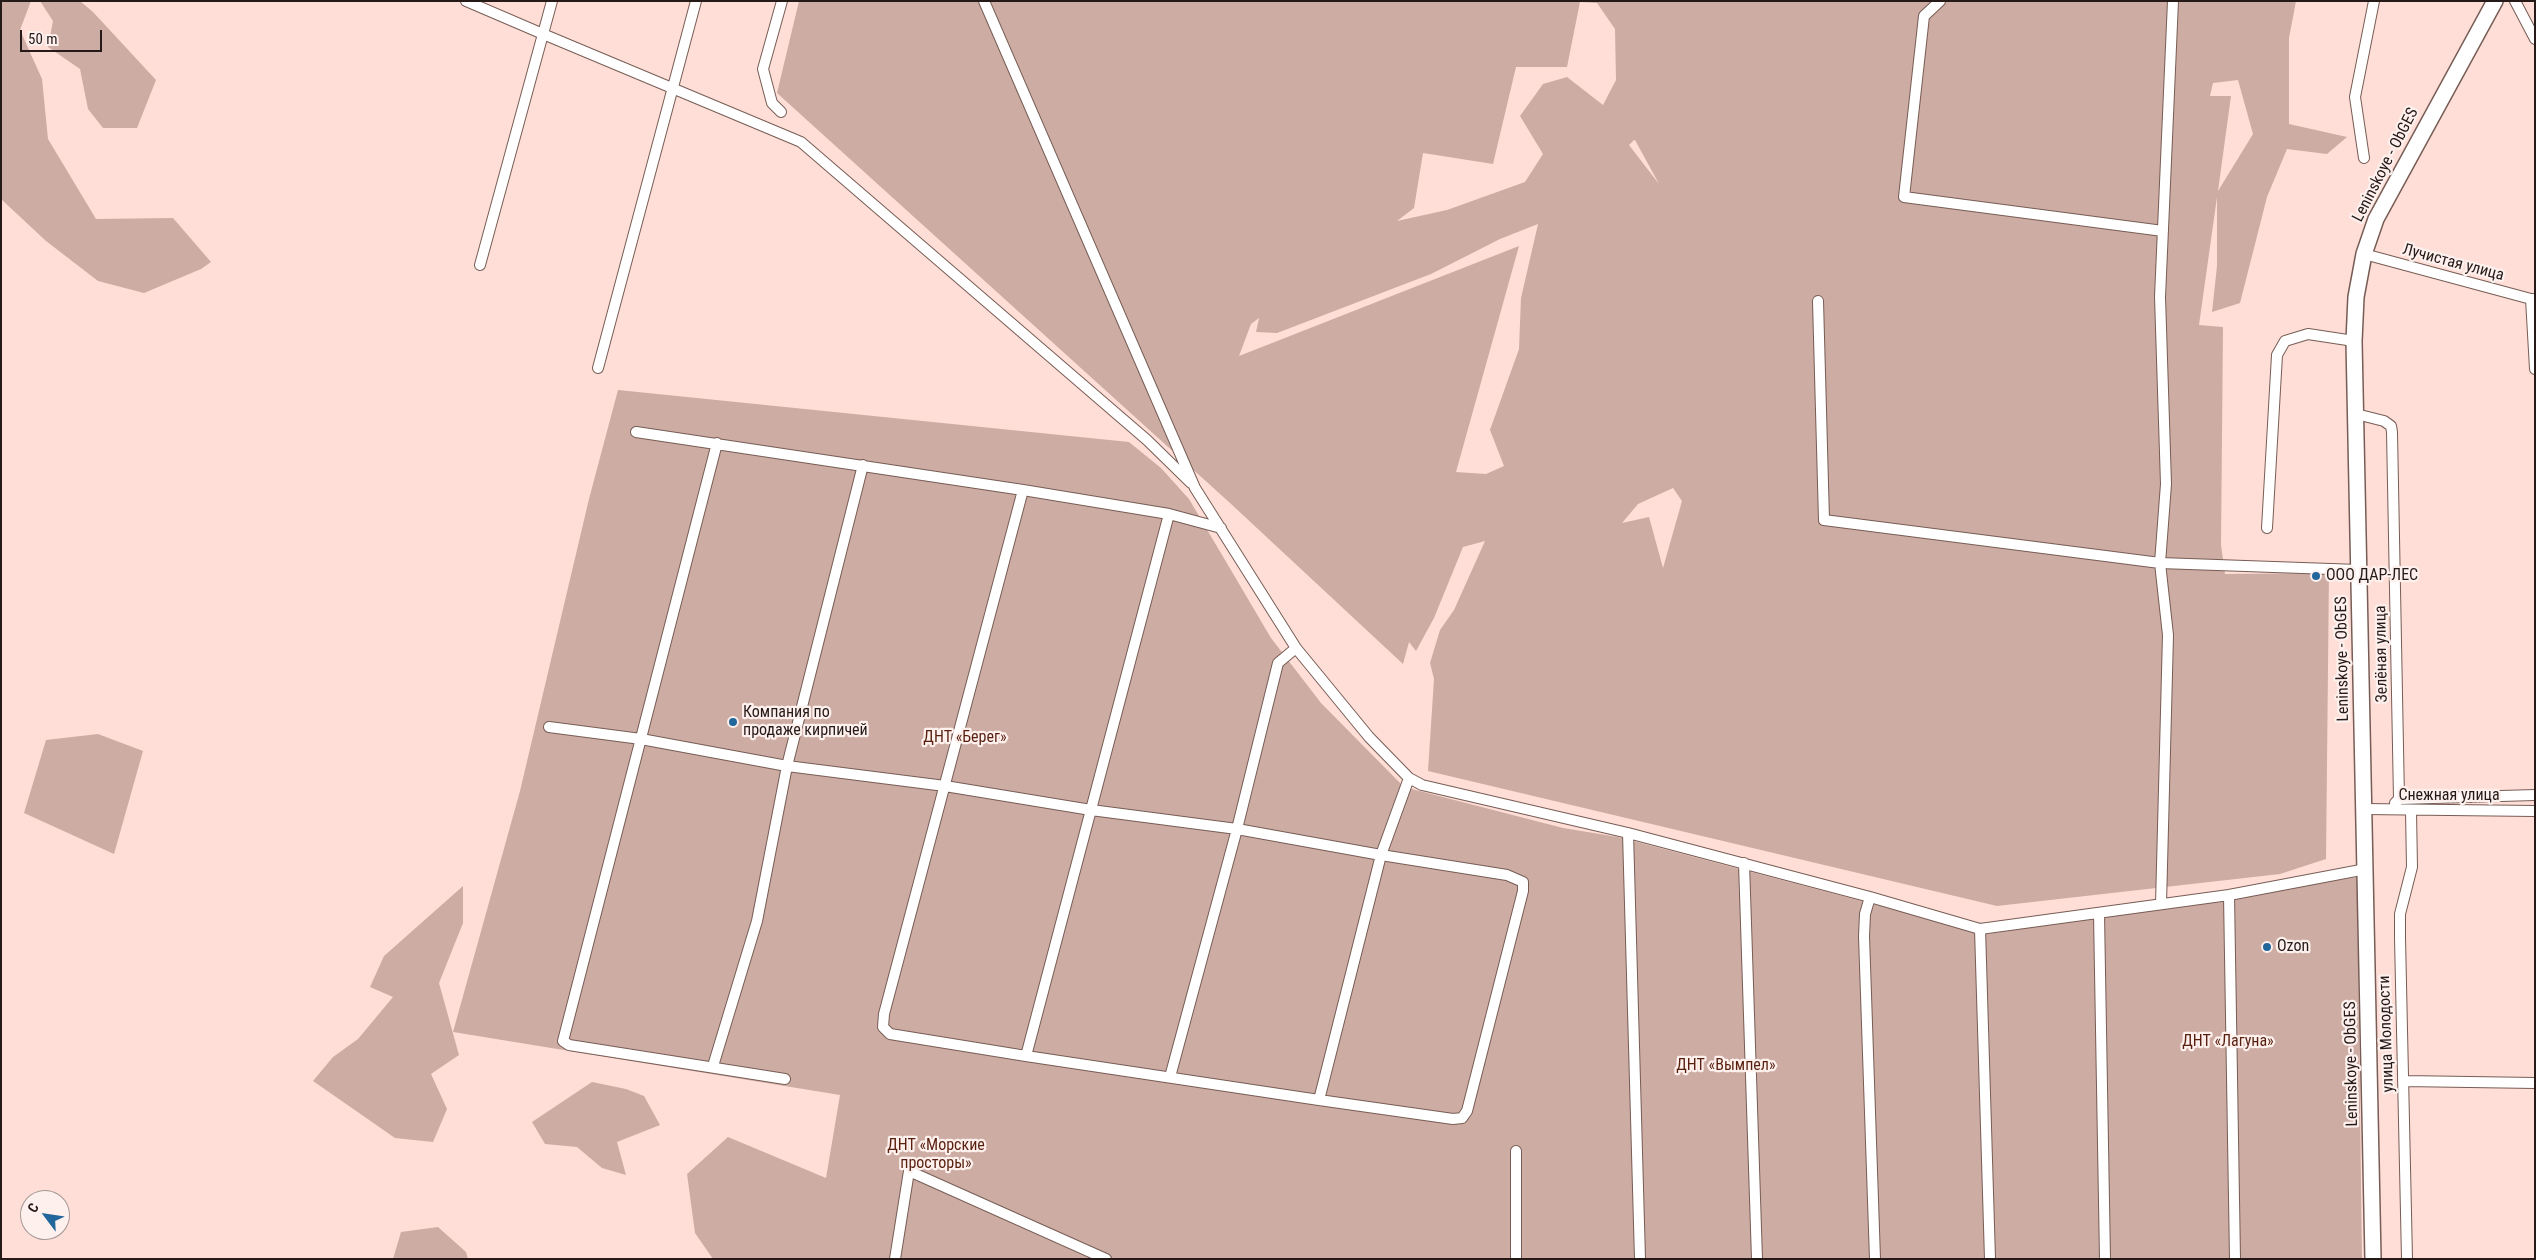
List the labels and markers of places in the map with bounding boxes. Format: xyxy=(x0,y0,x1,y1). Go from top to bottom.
place label: ООО ДАР-ЛЕС xyxy=(2326,566,2418,586)
marker: ООО ДАР-ЛЕС xyxy=(2310,570,2322,582)
place label: Компания по продаже кирпичей xyxy=(743,703,868,741)
marker: Компания по продаже кирпичей xyxy=(727,716,739,728)
place label: Ozon xyxy=(2277,937,2309,957)
marker: Ozon xyxy=(2261,941,2273,953)

